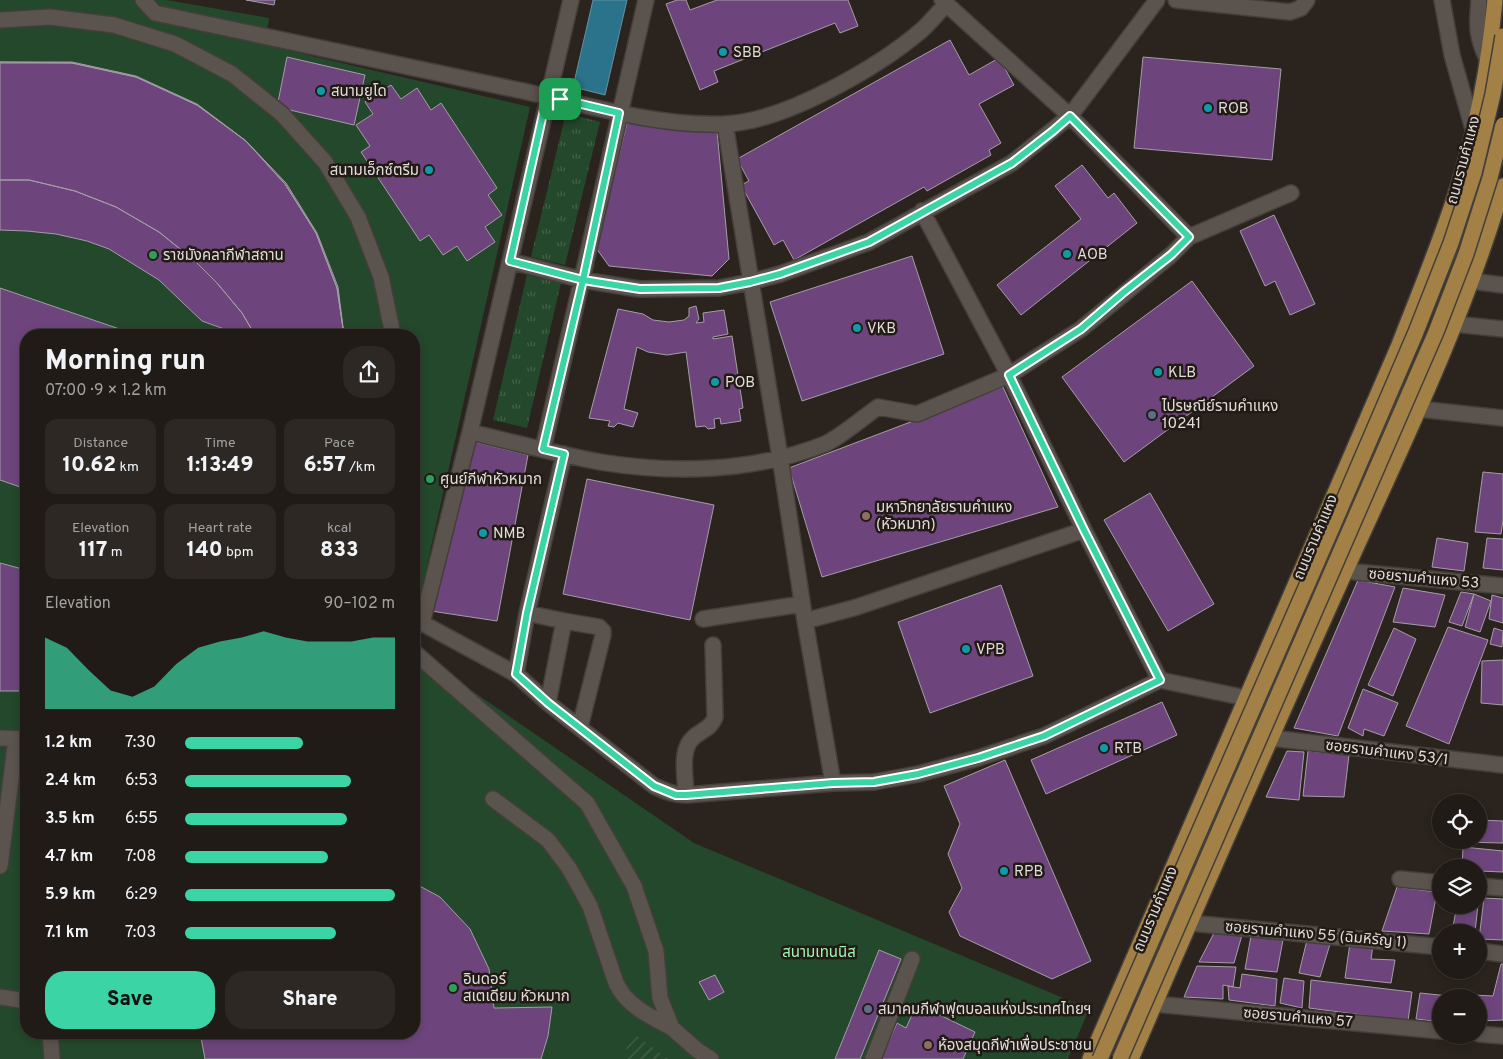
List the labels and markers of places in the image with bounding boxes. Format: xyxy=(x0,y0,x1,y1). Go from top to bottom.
place label: SBB xyxy=(733,44,762,63)
marker: SBB xyxy=(717,46,729,58)
pin xyxy=(539,78,581,120)
place label: สนามยูโด xyxy=(331,83,387,102)
marker: สนามยูโด xyxy=(315,85,327,97)
place label: ROB xyxy=(1218,100,1249,119)
marker: ROB xyxy=(1202,102,1214,114)
place label: สนามเอ็กซ์ตรีม xyxy=(330,161,419,181)
marker: สนามเอ็กซ์ตรีม xyxy=(423,164,435,176)
place label: AOB xyxy=(1077,246,1108,265)
place label: ราชมังคลากีฬาสถาน xyxy=(163,247,284,266)
marker: AOB xyxy=(1061,248,1073,260)
marker: ราชมังคลากีฬาสถาน xyxy=(147,249,159,261)
place label: VKB xyxy=(867,320,896,339)
marker: VKB xyxy=(851,322,863,334)
place label: KLB xyxy=(1168,364,1196,383)
marker: KLB xyxy=(1152,366,1164,378)
place label: POB xyxy=(725,374,755,393)
marker: POB xyxy=(709,376,721,388)
place label: ไปรษณีย์รามคำแหง 10241 xyxy=(1161,398,1278,434)
marker: ไปรษณีย์รามคำแหง 10241 xyxy=(1146,409,1158,421)
place label: ศูนย์กีฬาหัวหมาก xyxy=(440,471,542,490)
marker: ศูนย์กีฬาหัวหมาก xyxy=(424,473,436,485)
place label: มหาวิทยาลัยรามคำแหง (หัวหมาก) xyxy=(876,499,1012,535)
marker: มหาวิทยาลัยรามคำแหง (หัวหมาก) xyxy=(860,510,872,522)
place label: NMB xyxy=(493,525,525,544)
marker: NMB xyxy=(477,527,489,539)
place label: VPB xyxy=(976,641,1005,660)
marker: VPB xyxy=(960,643,972,655)
place label: RTB xyxy=(1114,740,1142,759)
marker: RTB xyxy=(1098,742,1110,754)
place label: RPB xyxy=(1014,863,1043,882)
marker: RPB xyxy=(998,865,1010,877)
place label: อินดอร์ สเตเดียม หัวหมาก xyxy=(463,971,570,1007)
marker: อินดอร์ สเตเดียม หัวหมาก xyxy=(447,982,459,994)
place label: สมาคมกีฬาฟุตบอลแห่งประเทศไทยฯ xyxy=(878,1000,1092,1020)
marker: สมาคมกีฬาฟุตบอลแห่งประเทศไทยฯ xyxy=(862,1003,874,1015)
place label: ห้องสมุดกีฬาเพื่อประชาชน xyxy=(938,1034,1092,1056)
marker: ห้องสมุดกีฬาเพื่อประชาชน xyxy=(922,1039,934,1051)

